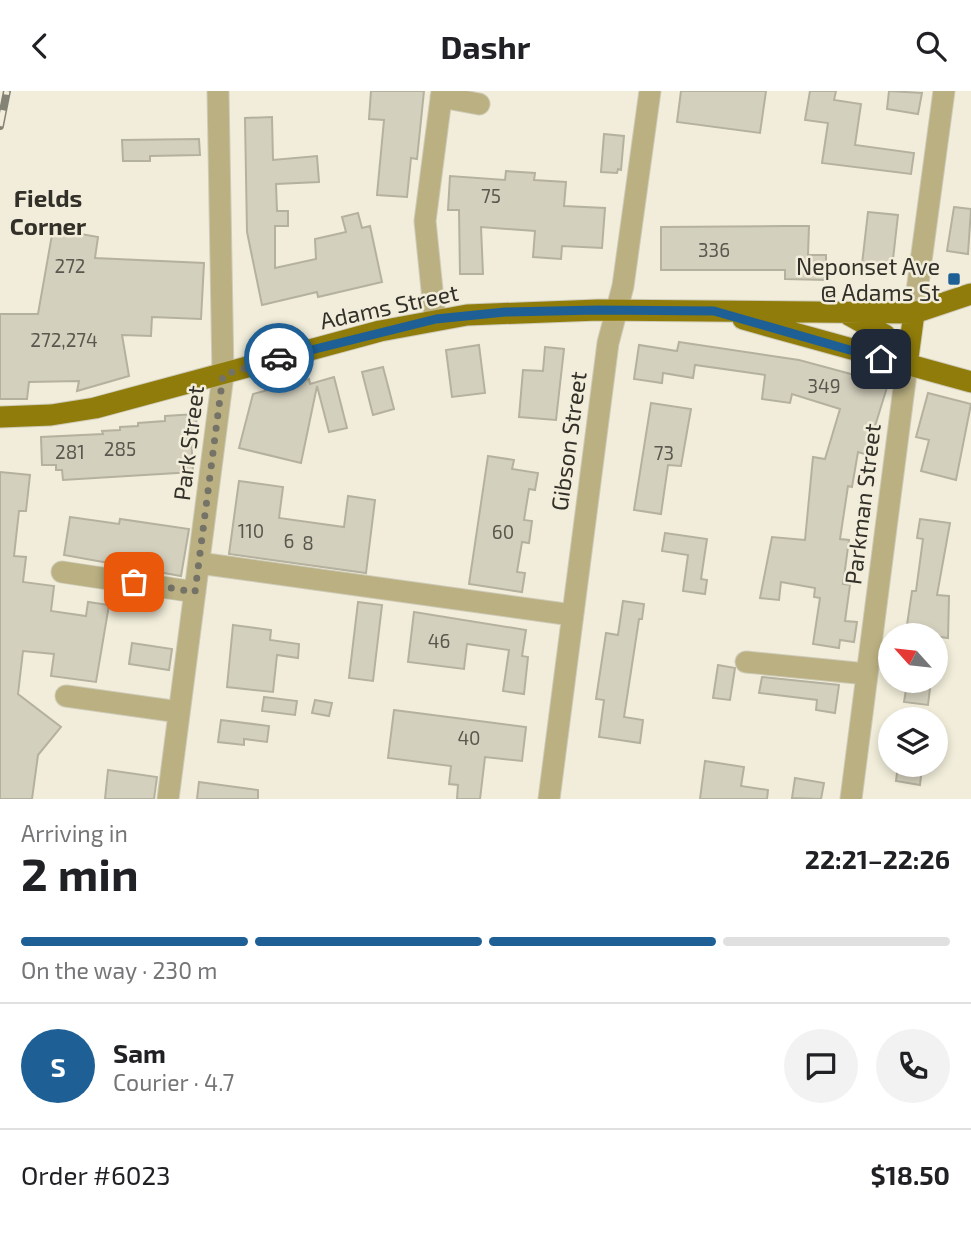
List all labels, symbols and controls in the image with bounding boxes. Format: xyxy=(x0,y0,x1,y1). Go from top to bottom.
icon: back xyxy=(21,27,59,65)
text: Dashr xyxy=(441,27,530,65)
icon: search xyxy=(912,27,950,65)
district label: Fields Corner xyxy=(10,183,87,240)
house number: 75 xyxy=(481,184,501,207)
house number: 336 xyxy=(698,238,730,261)
place label: Neponset Ave @ Adams St xyxy=(796,252,940,306)
house number: 272 xyxy=(54,254,86,277)
marker: Neponset Ave @ Adams St xyxy=(946,271,962,287)
street label: Adams Street xyxy=(317,278,461,334)
courier xyxy=(244,323,314,393)
house number: 272,274 xyxy=(30,328,98,351)
pin xyxy=(851,329,911,389)
icon: car xyxy=(260,339,298,377)
icon: home xyxy=(862,340,900,378)
street label: Gibson Street xyxy=(544,369,592,512)
house number: 349 xyxy=(807,374,841,397)
street label: Park Street xyxy=(167,384,209,502)
street label: Parkman Street xyxy=(838,422,886,586)
house number: 285 xyxy=(104,437,136,460)
house number: 281 xyxy=(55,440,85,463)
house number: 73 xyxy=(654,441,674,464)
house number: 110 xyxy=(238,519,264,542)
house number: 60 xyxy=(492,520,514,543)
house number: 6 xyxy=(284,529,294,552)
house number: 8 xyxy=(302,531,314,554)
pin xyxy=(104,552,164,612)
icon: bag xyxy=(115,563,153,601)
north arrow xyxy=(878,623,948,693)
map controls xyxy=(878,623,948,777)
house number: 46 xyxy=(428,629,450,652)
button: layers xyxy=(878,707,948,777)
house number: 40 xyxy=(457,726,481,749)
text: Arriving in xyxy=(21,819,128,847)
text: 22:21–22:26 xyxy=(805,843,950,874)
text: 2 min xyxy=(21,845,139,900)
text: On the way · 230 m xyxy=(21,956,217,984)
button: chat xyxy=(784,1029,858,1103)
button: phone xyxy=(876,1029,950,1103)
text: Sam xyxy=(113,1037,166,1068)
text: S xyxy=(50,1051,66,1082)
text: Courier · 4.7 xyxy=(113,1068,234,1096)
text: Order #6023 xyxy=(21,1159,171,1190)
text: $18.50 xyxy=(870,1159,950,1190)

